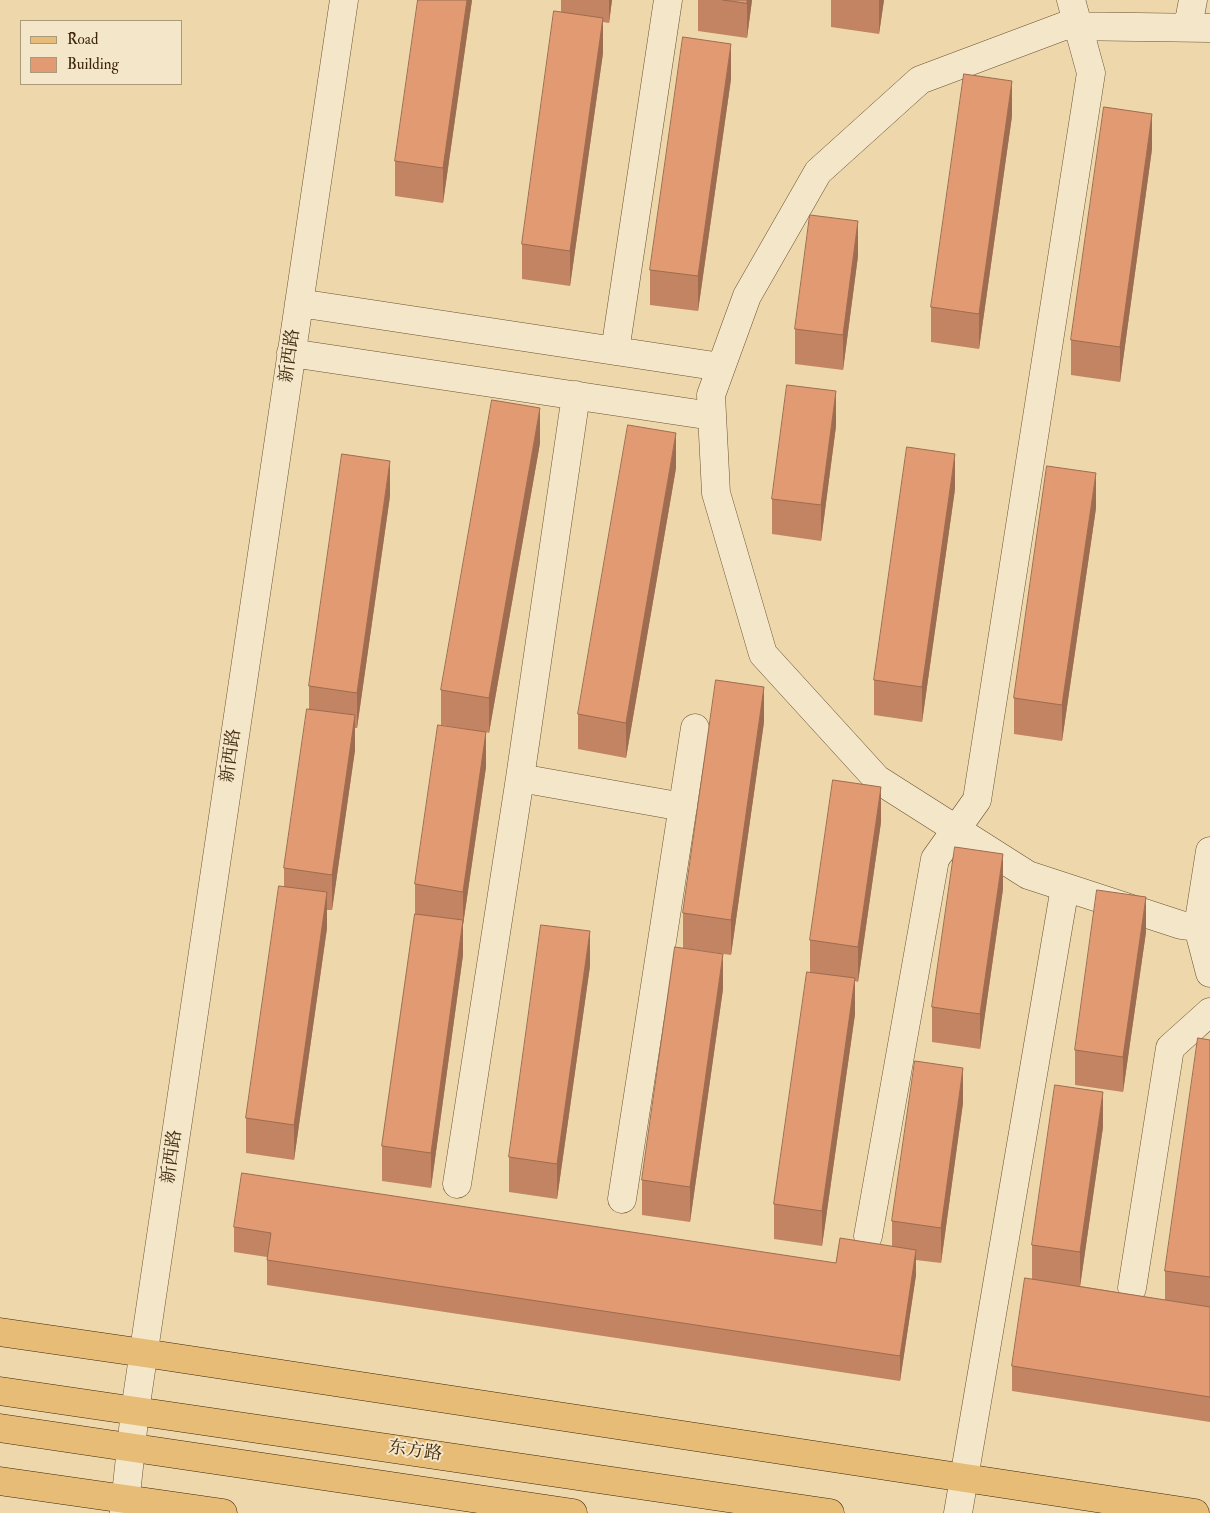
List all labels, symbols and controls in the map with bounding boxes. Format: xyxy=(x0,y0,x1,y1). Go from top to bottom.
legend xyxy=(20,20,182,85)
text: Road xyxy=(67,30,98,49)
text: Building xyxy=(67,55,119,74)
street label: 新西路 xyxy=(277,328,305,384)
street label: 新西路 xyxy=(218,728,246,784)
street label: 新西路 xyxy=(159,1129,187,1185)
street label: 东方路 xyxy=(387,1438,443,1466)

